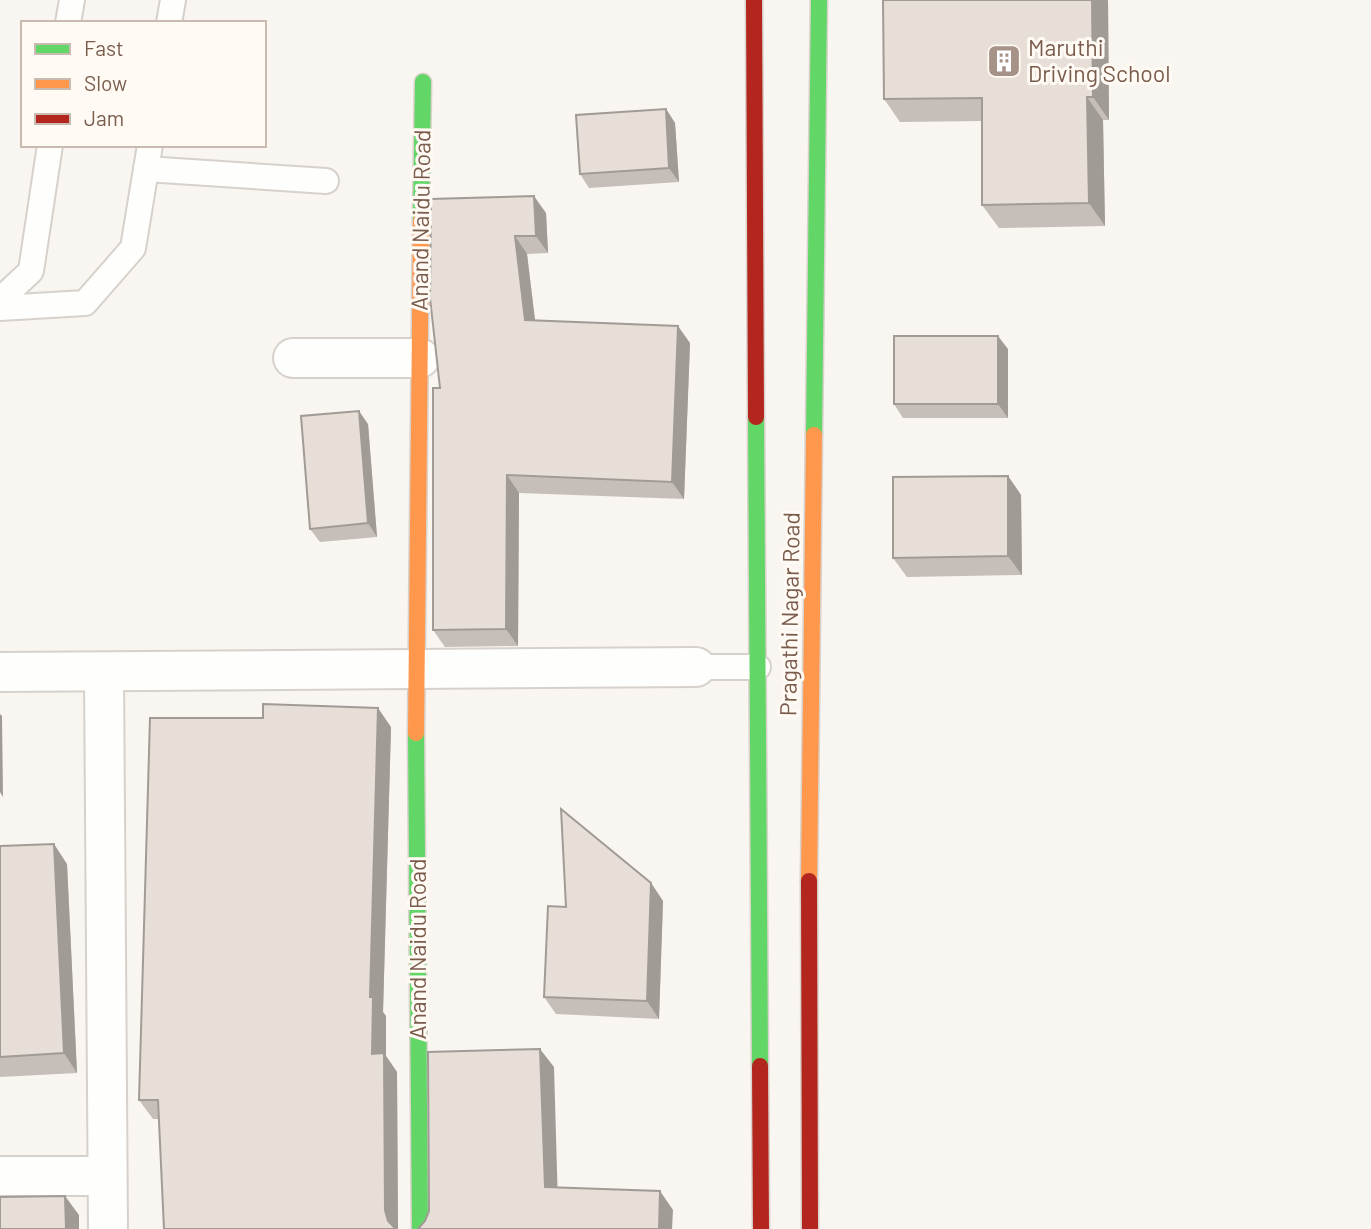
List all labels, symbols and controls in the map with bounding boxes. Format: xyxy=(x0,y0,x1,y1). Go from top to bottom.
legend xyxy=(21,21,266,147)
place label: Maruthi Driving School xyxy=(1028,33,1171,87)
text: Fast xyxy=(84,35,124,60)
building icon: Maruthi Driving School xyxy=(985,42,1023,80)
text: Slow xyxy=(84,70,127,95)
text: Jam xyxy=(84,105,124,130)
street label: Anand Naidu Road xyxy=(404,129,436,311)
street label: Pragathi Nagar Road xyxy=(773,512,805,716)
street label: Anand Naidu Road xyxy=(403,858,431,1040)

